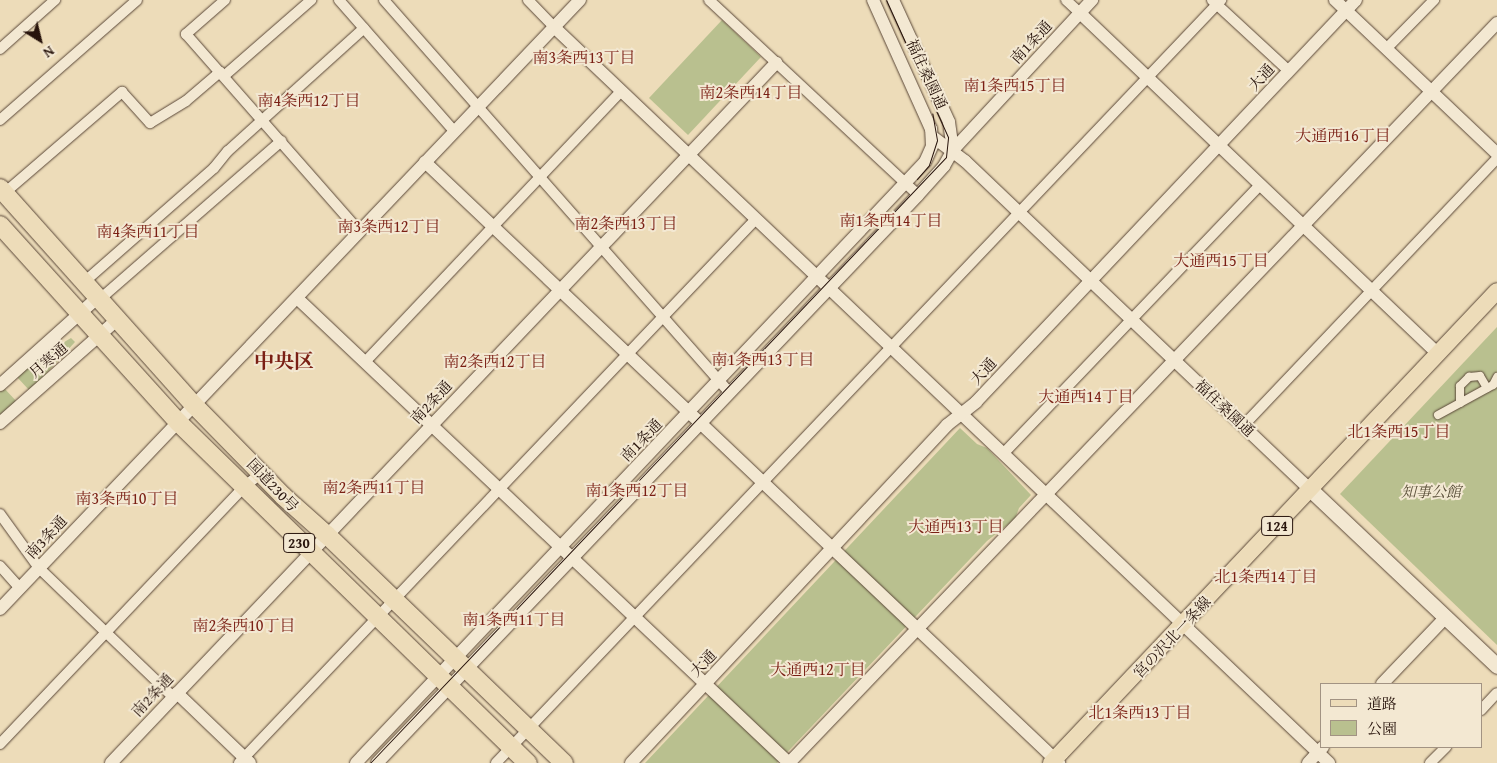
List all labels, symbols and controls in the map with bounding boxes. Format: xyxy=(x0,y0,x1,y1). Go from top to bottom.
north arrow xyxy=(15,15,65,65)
street label: 南1条通 xyxy=(1007,17,1055,67)
street label: 福住桑園通 xyxy=(903,36,951,112)
text: N xyxy=(39,41,58,63)
district label: 南3条西13丁目 xyxy=(532,47,636,67)
street label: 大通 xyxy=(1244,60,1278,94)
district label: 南1条西15丁目 xyxy=(963,75,1067,95)
district label: 南2条西14丁目 xyxy=(699,82,803,102)
district label: 南4条西12丁目 xyxy=(257,90,361,110)
district label: 大通西16丁目 xyxy=(1295,125,1391,145)
district label: 南1条西14丁目 xyxy=(839,210,943,230)
district label: 南2条西13丁目 xyxy=(574,213,678,233)
district label: 南3条西12丁目 xyxy=(337,216,441,236)
district label: 南4条西11丁目 xyxy=(96,221,200,241)
district label: 大通西15丁目 xyxy=(1173,250,1269,270)
street label: 月寒通 xyxy=(25,338,71,382)
district label: 中央区 xyxy=(254,348,314,372)
district label: 南1条西13丁目 xyxy=(711,349,815,369)
district label: 南2条西12丁目 xyxy=(443,351,547,371)
street label: 大通 xyxy=(966,354,1000,388)
street label: 福住桑園通 xyxy=(1191,376,1259,440)
street label: 南2条通 xyxy=(407,377,455,427)
district label: 大通西14丁目 xyxy=(1038,386,1134,406)
street label: 南1条通 xyxy=(616,415,666,465)
district label: 北1条西15丁目 xyxy=(1347,421,1451,441)
street label: 国道230号 xyxy=(243,455,303,515)
district label: 南2条西11丁目 xyxy=(322,477,426,497)
district label: 南1条西12丁目 xyxy=(585,480,689,500)
park label: 知事公館 xyxy=(1401,483,1461,501)
district label: 南3条西10丁目 xyxy=(75,488,179,508)
street label: 南3条通 xyxy=(22,512,70,562)
road number: 124 xyxy=(1261,514,1293,538)
district label: 大通西13丁目 xyxy=(908,516,1004,536)
road number: 230 xyxy=(283,532,315,554)
district label: 北1条西14丁目 xyxy=(1214,566,1318,586)
street label: 宮の沢北一条線 xyxy=(1130,592,1214,682)
district label: 南1条西11丁目 xyxy=(462,609,566,629)
district label: 南2条西10丁目 xyxy=(192,615,296,635)
street label: 大通 xyxy=(686,646,720,680)
district label: 大通西12丁目 xyxy=(770,659,866,679)
street label: 南2条通 xyxy=(128,670,176,720)
legend xyxy=(1320,683,1482,748)
text: 道路 xyxy=(1367,693,1397,714)
district label: 北1条西13丁目 xyxy=(1088,702,1192,722)
text: 公園 xyxy=(1367,718,1397,739)

